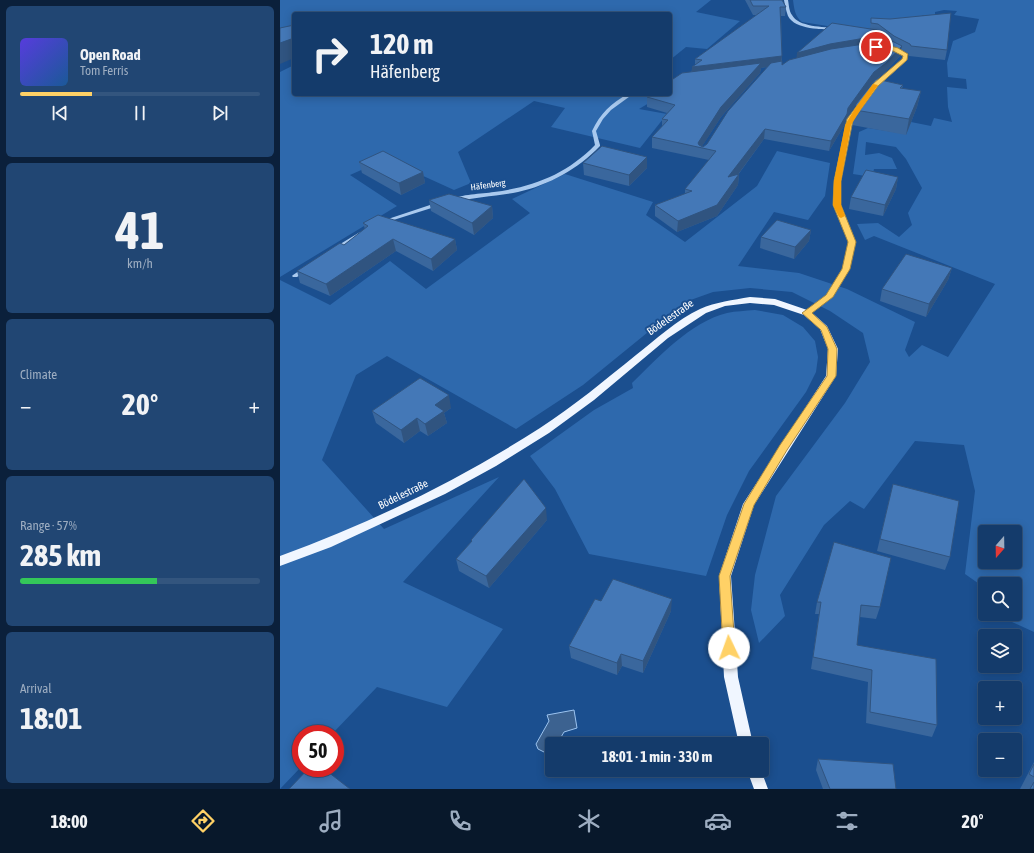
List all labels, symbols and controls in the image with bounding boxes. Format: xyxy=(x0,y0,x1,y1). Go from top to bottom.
icon: right xyxy=(304,28,356,80)
text: 120 m xyxy=(370,28,433,60)
pin xyxy=(859,30,893,64)
icon: arrive xyxy=(865,36,887,58)
text: Open Road xyxy=(80,46,141,63)
text: Häfenberg xyxy=(370,61,440,82)
text: Tom Ferris xyxy=(80,63,128,78)
icon: previous xyxy=(49,102,71,124)
icon: pause xyxy=(129,102,151,124)
icon: next xyxy=(209,102,231,124)
street label: Häfenberg xyxy=(470,178,506,192)
text: 41 xyxy=(116,200,164,260)
text: km/h xyxy=(127,256,153,271)
street label: Bödelestraße xyxy=(645,297,695,337)
text: Climate xyxy=(20,367,57,382)
text: 20° xyxy=(122,387,158,421)
text: − xyxy=(20,392,31,418)
text: + xyxy=(249,392,260,418)
street label: Bödelestraße xyxy=(376,477,430,511)
text: Range · 57% xyxy=(20,518,77,533)
north arrow xyxy=(978,525,1022,569)
map controls xyxy=(978,525,1022,777)
text: 285 km xyxy=(20,538,101,572)
button: search xyxy=(978,577,1022,621)
position arrow xyxy=(708,627,750,669)
button: layers xyxy=(978,629,1022,673)
text: Arrival xyxy=(20,681,52,696)
button: + xyxy=(978,681,1022,725)
text: 18:01 xyxy=(20,701,82,735)
speed limit sign: 50 xyxy=(292,725,344,777)
button: − xyxy=(978,733,1022,777)
text: 18:01 · 1 min · 330 m xyxy=(602,748,712,765)
icon: directions xyxy=(189,807,217,835)
icon: music xyxy=(317,807,345,835)
icon: phone xyxy=(446,807,474,835)
icon: climate xyxy=(575,807,603,835)
icon: car xyxy=(704,807,732,835)
icon: filters xyxy=(833,807,861,835)
text: 18:00 xyxy=(50,811,88,832)
text: 20° xyxy=(962,811,984,832)

